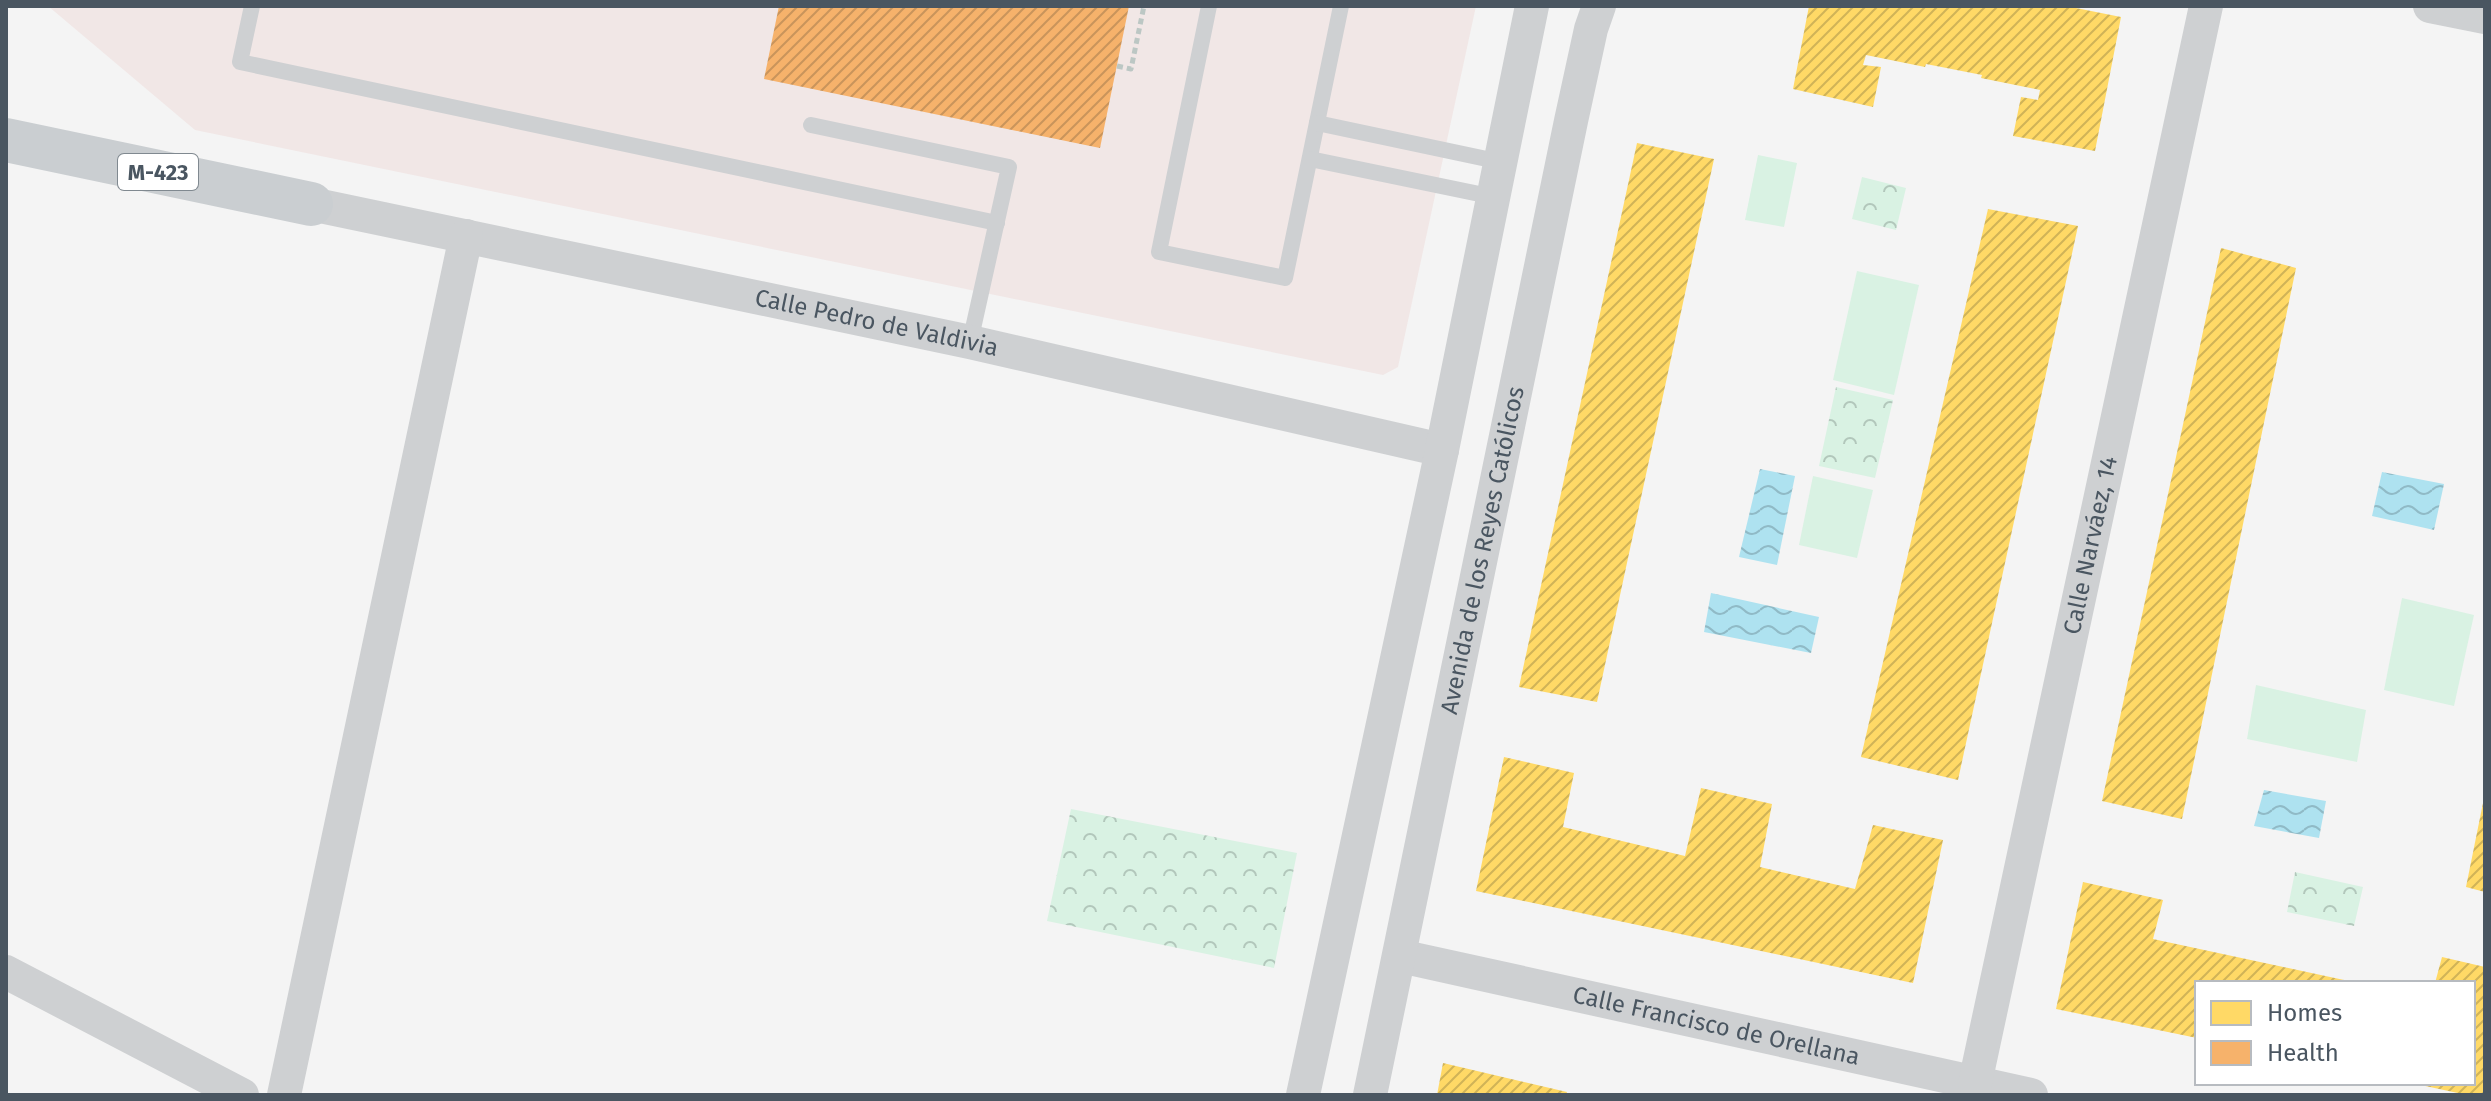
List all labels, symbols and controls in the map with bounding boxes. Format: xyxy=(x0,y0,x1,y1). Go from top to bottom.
road number: M-423 xyxy=(118,154,198,190)
street label: Calle Pedro de Valdivia xyxy=(753,283,1001,362)
street label: Avenida de los Reyes Católicos xyxy=(1435,384,1530,717)
street label: Calle Narváez, 14 xyxy=(2058,453,2123,637)
street label: Calle Francisco de Orellana xyxy=(1570,980,1863,1071)
legend xyxy=(2195,981,2475,1085)
text: Homes xyxy=(2267,999,2342,1027)
text: Health xyxy=(2267,1039,2339,1067)

